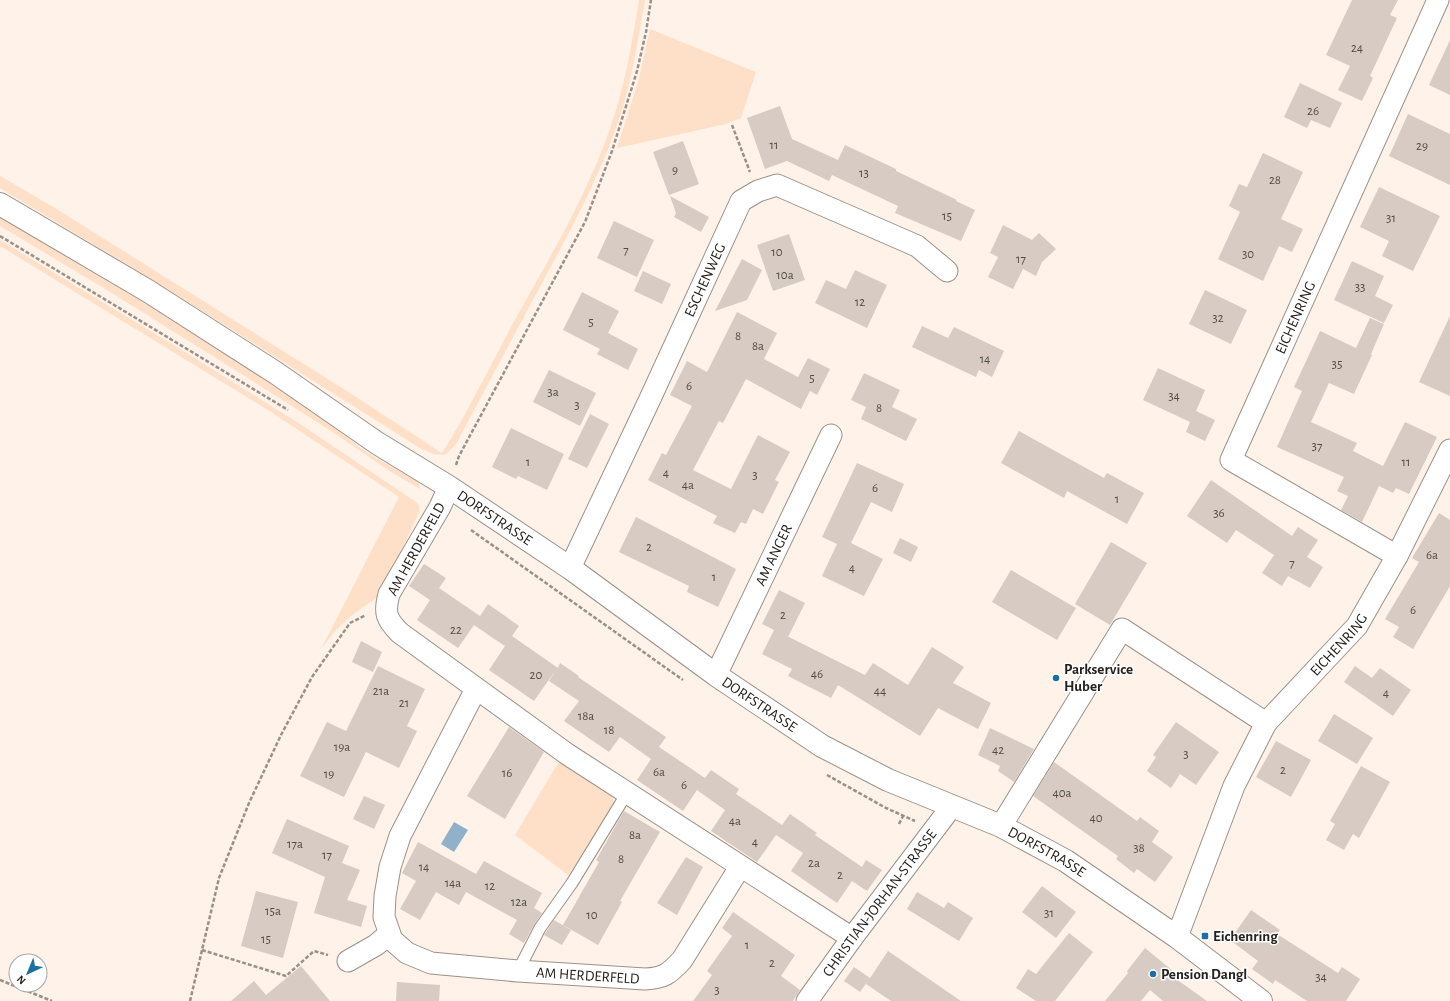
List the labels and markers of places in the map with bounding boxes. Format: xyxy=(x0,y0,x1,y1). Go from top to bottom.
place label: Parkservice Huber xyxy=(1064,662,1133,694)
marker: Parkservice Huber xyxy=(1051,673,1061,683)
place label: Eichenring xyxy=(1213,929,1278,944)
marker: Eichenring xyxy=(1200,931,1210,941)
place label: Pension Dangl xyxy=(1161,967,1247,982)
marker: Pension Dangl xyxy=(1148,969,1158,979)

